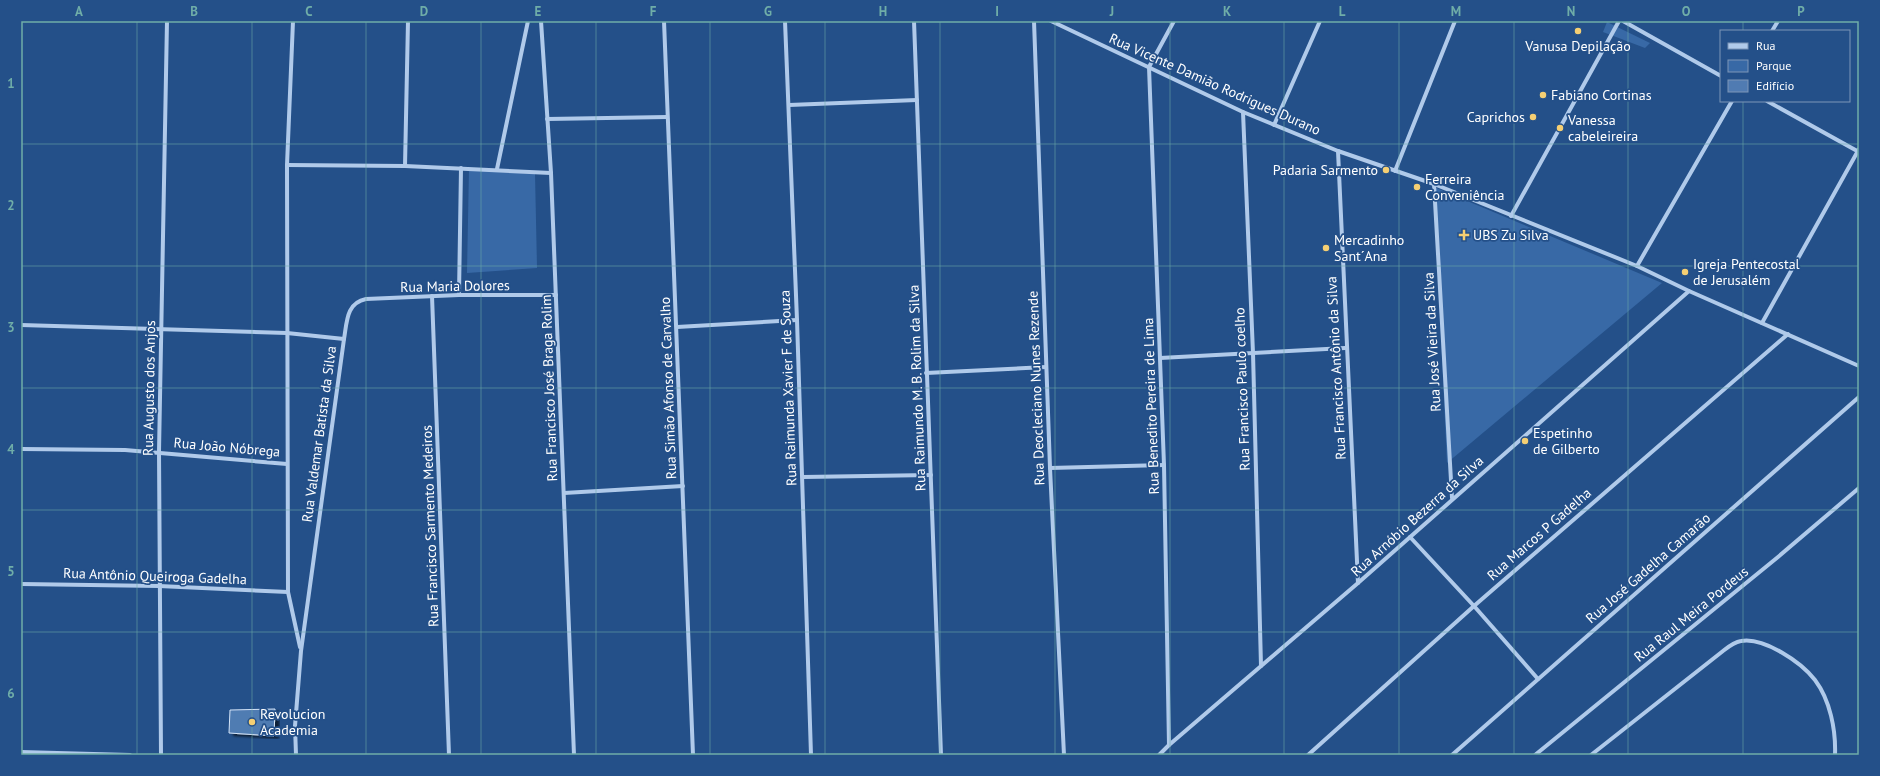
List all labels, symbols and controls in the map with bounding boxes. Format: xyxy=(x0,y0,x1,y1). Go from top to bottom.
text: A xyxy=(75,3,83,20)
text: B xyxy=(190,3,198,20)
text: C xyxy=(305,3,313,20)
text: D xyxy=(420,3,428,20)
text: E xyxy=(535,3,542,20)
text: F xyxy=(650,3,657,20)
text: G xyxy=(764,3,772,20)
text: H xyxy=(879,3,887,20)
text: I xyxy=(995,3,999,20)
text: J xyxy=(1109,3,1114,20)
text: K xyxy=(1223,3,1231,20)
text: L xyxy=(1339,3,1346,20)
text: M xyxy=(1451,3,1461,20)
text: N xyxy=(1567,3,1575,20)
text: O xyxy=(1682,3,1691,20)
text: P xyxy=(1797,3,1805,20)
marker: Vanusa Depilação xyxy=(1573,26,1583,36)
street label: Rua Vicente Damião Rodrigues Durano xyxy=(1106,29,1324,139)
legend xyxy=(1720,30,1850,102)
place label: Vanusa Depilação xyxy=(1524,37,1631,55)
text: Rua xyxy=(1756,38,1775,53)
text: Parque xyxy=(1756,58,1791,73)
text: 1 xyxy=(7,75,15,92)
text: Edifício xyxy=(1756,78,1794,93)
place label: Fabiano Cortinas xyxy=(1551,86,1652,104)
marker: Fabiano Cortinas xyxy=(1538,90,1548,100)
place label: Caprichos xyxy=(1467,108,1525,126)
place label: Vanessa cabeleireira xyxy=(1567,111,1638,145)
marker: Caprichos xyxy=(1528,112,1538,122)
marker: Vanessa cabeleireira xyxy=(1555,123,1565,133)
place label: Padaria Sarmento xyxy=(1273,161,1378,179)
marker: Padaria Sarmento xyxy=(1381,165,1391,175)
place label: Ferreira Conveniência xyxy=(1425,170,1505,204)
marker: Ferreira Conveniência xyxy=(1412,182,1422,192)
text: 2 xyxy=(7,197,15,214)
place label: UBS Zu Silva xyxy=(1473,226,1549,244)
marker: UBS Zu Silva xyxy=(1458,229,1470,241)
place label: Mercadinho Sant´Ana xyxy=(1334,231,1404,265)
marker: Mercadinho Sant´Ana xyxy=(1321,243,1331,253)
place label: Igreja Pentecostal de Jerusalém xyxy=(1693,255,1800,289)
marker: Igreja Pentecostal de Jerusalém xyxy=(1680,267,1690,277)
street label: Rua José Vieira da Silva xyxy=(1419,272,1445,412)
street label: Rua Maria Dolores xyxy=(400,276,510,296)
street label: Rua Francisco Antônio da Silva xyxy=(1322,276,1350,460)
street label: Rua Raimundo M. B. Rolim da Silva xyxy=(904,284,930,491)
street label: Rua Raimunda Xavier F de Souza xyxy=(776,290,800,486)
street label: Rua Deocleciano Nunes Rezende xyxy=(1024,290,1048,486)
street label: Rua Francisco José Braga Rolim xyxy=(537,294,561,482)
street label: Rua Simão Afonso de Carvalho xyxy=(656,297,680,479)
street label: Rua Francisco Paulo coelho xyxy=(1230,307,1254,471)
street label: Rua Benedito Pereira de Lima xyxy=(1139,317,1163,495)
text: 3 xyxy=(7,319,15,336)
street label: Rua Augusto dos Anjos xyxy=(139,320,159,456)
street label: Rua Valdemar Batista da Silva xyxy=(298,345,340,523)
place label: Espetinho de Gilberto xyxy=(1533,424,1600,458)
street label: Rua Francisco Sarmento Medeiros xyxy=(417,425,443,627)
street label: Rua João Nóbrega xyxy=(173,433,281,461)
marker: Espetinho de Gilberto xyxy=(1520,436,1530,446)
text: 4 xyxy=(7,441,15,458)
street label: Rua Arnóbio Bezerra da Silva xyxy=(1347,452,1487,580)
street label: Rua Marcos P Gadelha xyxy=(1483,484,1595,584)
street label: Rua José Gadelha Camarão xyxy=(1582,509,1714,627)
street label: Rua Raul Meira Pordeus xyxy=(1630,562,1752,666)
text: 5 xyxy=(7,563,15,580)
street label: Rua Antônio Queiroga Gadelha xyxy=(63,564,247,588)
text: 6 xyxy=(7,685,15,702)
place label: Revolucion Academia xyxy=(260,705,325,739)
marker: Revolucion Academia xyxy=(247,717,257,727)

